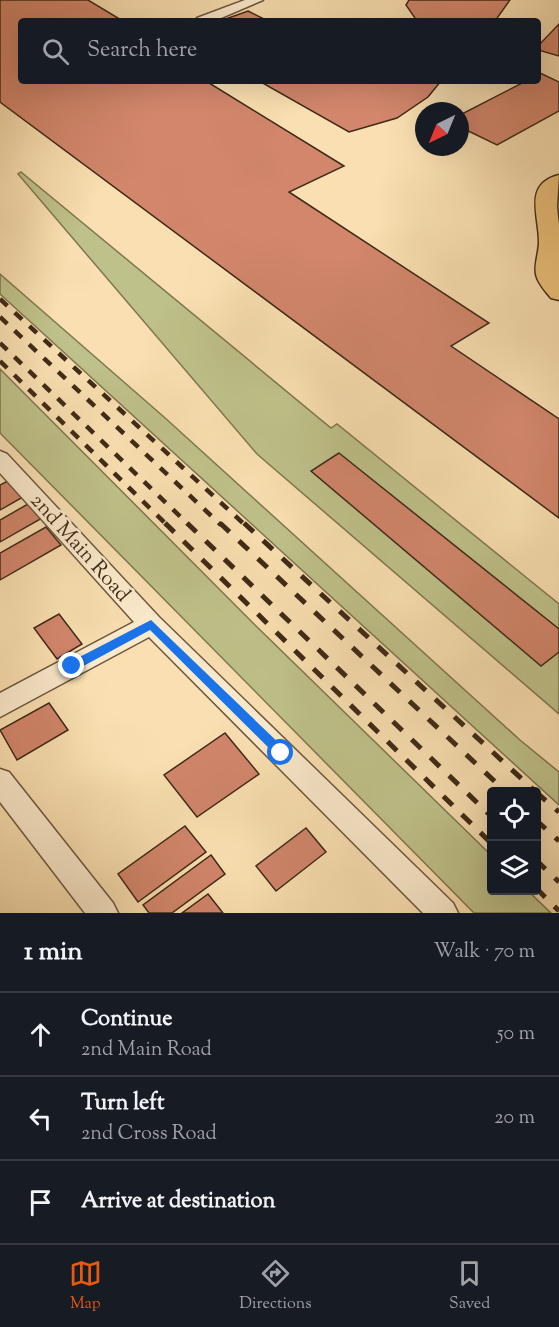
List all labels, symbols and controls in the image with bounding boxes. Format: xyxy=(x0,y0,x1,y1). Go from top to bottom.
search box xyxy=(18,18,541,84)
icon: search xyxy=(39,35,72,68)
text: Search here xyxy=(87,35,197,67)
north arrow xyxy=(415,102,469,156)
street label: 2nd Main Road xyxy=(22,487,137,610)
route end xyxy=(58,652,84,678)
route start xyxy=(267,739,293,765)
map controls xyxy=(487,787,541,895)
button: locate xyxy=(487,787,541,841)
button: layers xyxy=(487,841,541,895)
text: 1 min xyxy=(24,934,83,971)
text: Walk · 70 m xyxy=(433,938,535,967)
text: Continue xyxy=(81,1004,172,1036)
icon: ahead xyxy=(24,1018,57,1051)
text: 50 m xyxy=(497,1020,535,1049)
text: 2nd Main Road xyxy=(81,1036,212,1065)
text: Turn left xyxy=(81,1088,164,1120)
icon: left xyxy=(24,1102,57,1135)
text: 20 m xyxy=(494,1104,535,1133)
text: 2nd Cross Road xyxy=(81,1120,217,1149)
icon: arrive xyxy=(24,1186,57,1219)
text: Arrive at destination xyxy=(81,1186,276,1218)
tab: Map xyxy=(69,1257,102,1316)
tab: Directions xyxy=(239,1257,312,1316)
tab: Saved xyxy=(449,1257,490,1316)

